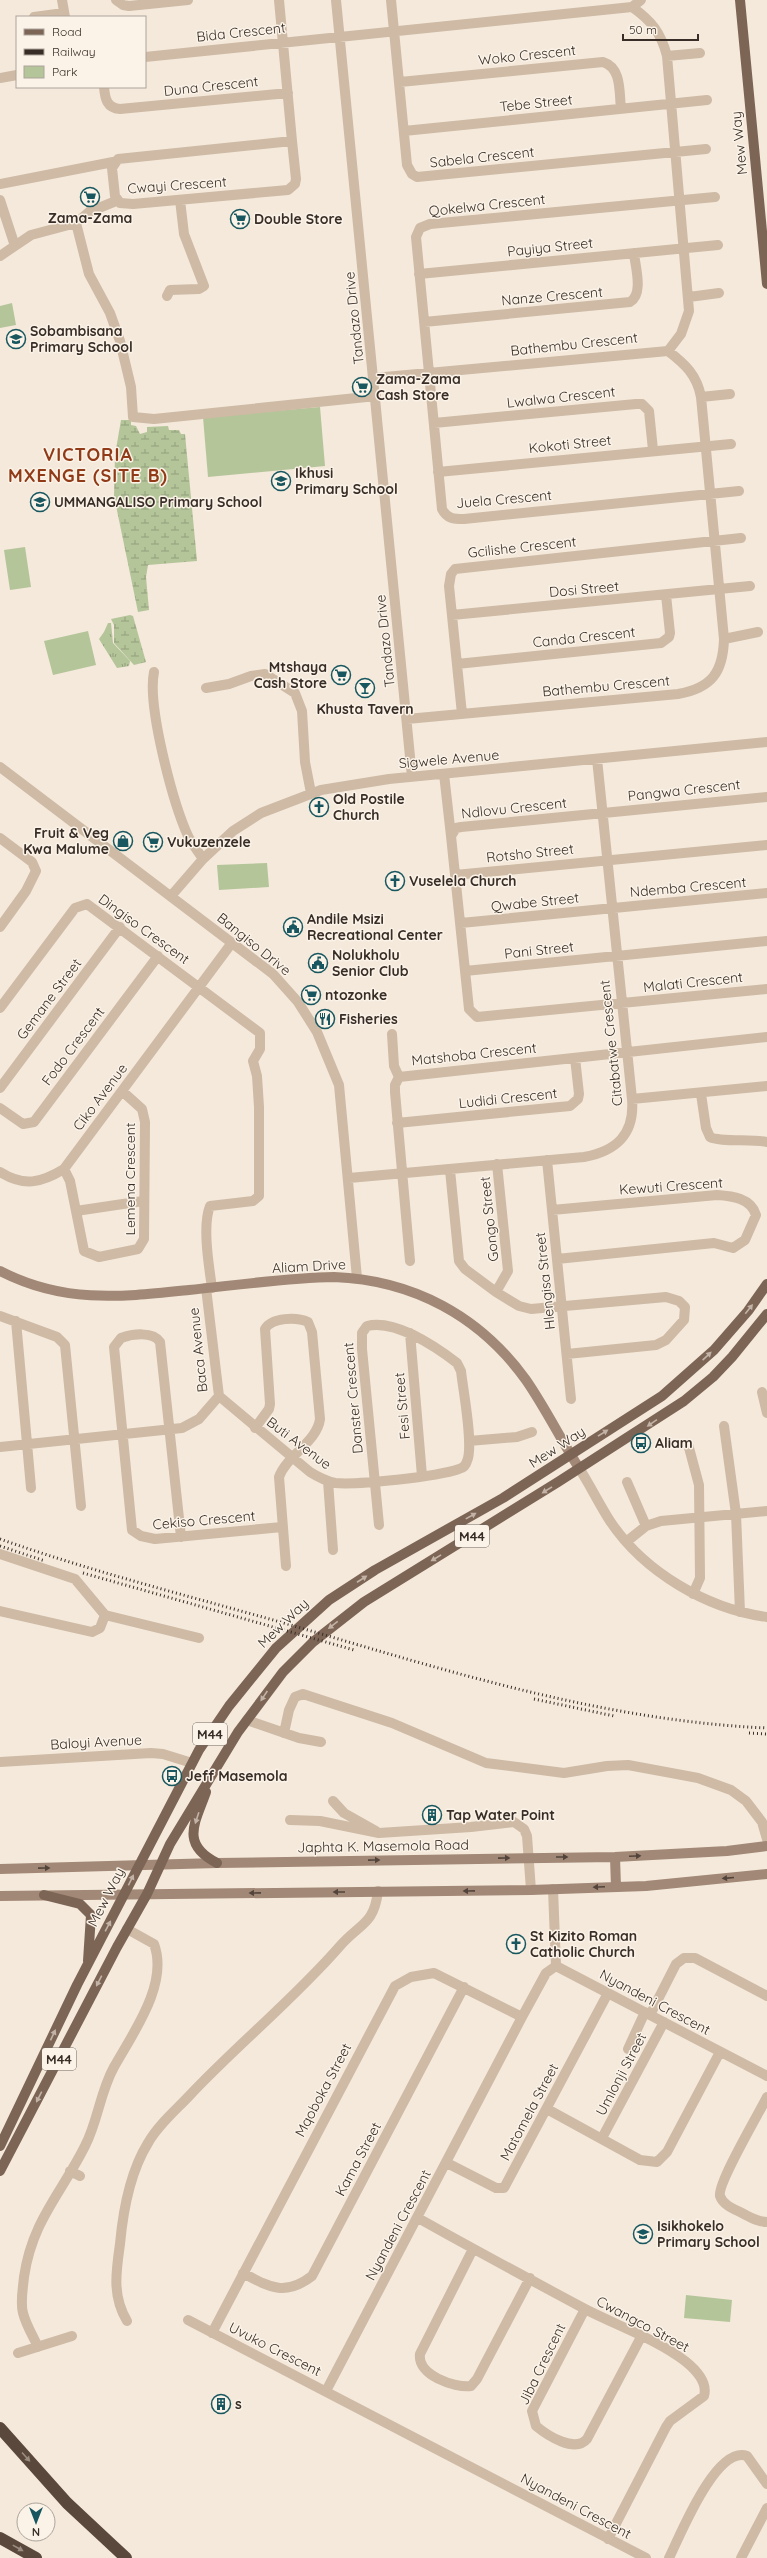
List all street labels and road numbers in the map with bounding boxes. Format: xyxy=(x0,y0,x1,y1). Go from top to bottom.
street label: Bida Crescent xyxy=(196,18,287,46)
street label: Woko Crescent xyxy=(477,41,577,69)
street label: Duna Crescent xyxy=(163,72,259,100)
street label: Tebe Street xyxy=(499,90,574,116)
street label: Mew Way xyxy=(727,110,751,176)
street label: Sabela Crescent xyxy=(429,143,535,171)
street label: Cwayi Crescent xyxy=(127,173,228,197)
street label: Qokelwa Crescent xyxy=(428,190,546,220)
street label: Payiya Street xyxy=(506,234,594,260)
street label: Tandazo Drive xyxy=(340,271,368,365)
street label: Nanze Crescent xyxy=(501,283,604,309)
street label: Bathembu Crescent xyxy=(509,328,639,360)
street label: Lwalwa Crescent xyxy=(506,382,616,412)
street label: Kokoti Street xyxy=(528,431,613,457)
street label: Juela Crescent xyxy=(455,486,553,512)
street label: Gcilishe Crescent xyxy=(467,532,577,562)
street label: Dosi Street xyxy=(548,577,620,601)
street label: Tandazo Drive xyxy=(371,594,399,688)
street label: Canda Crescent xyxy=(532,623,637,651)
street label: Bathembu Crescent xyxy=(541,671,671,701)
street label: Sigwele Avenue xyxy=(398,746,500,772)
street label: Pangwa Crescent xyxy=(627,775,741,805)
street label: Ndlovu Crescent xyxy=(460,793,568,822)
street label: Rotsho Street xyxy=(485,839,575,867)
street label: Ndemba Crescent xyxy=(629,873,747,901)
street label: Qwabe Street xyxy=(490,888,580,916)
street label: Dingiso Crescent xyxy=(95,890,193,968)
street label: Bangiso Drive xyxy=(213,909,295,979)
street label: Pani Street xyxy=(503,937,575,963)
street label: Gemane Street xyxy=(13,955,86,1043)
street label: Malati Crescent xyxy=(642,968,744,996)
street label: Citabatwe Crescent xyxy=(595,979,627,1107)
street label: Fodo Crescent xyxy=(38,1003,109,1089)
street label: Matshoba Crescent xyxy=(411,1038,538,1070)
street label: Ciko Avenue xyxy=(69,1060,131,1134)
street label: Ludidi Crescent xyxy=(458,1084,558,1112)
street label: Lemena Crescent xyxy=(121,1122,139,1236)
street label: Kewuti Crescent xyxy=(619,1173,724,1199)
street label: Gongo Street xyxy=(476,1175,502,1262)
street label: Hlengisa Street xyxy=(531,1231,559,1331)
street label: Aliam Drive xyxy=(272,1255,347,1277)
street label: Baca Avenue xyxy=(185,1307,211,1393)
street label: Danster Crescent xyxy=(339,1341,367,1454)
street label: Fesi Street xyxy=(390,1371,414,1440)
street label: Buti Avenue xyxy=(263,1413,335,1473)
street label: Mew Way xyxy=(525,1422,589,1472)
street label: Cekiso Crescent xyxy=(152,1507,256,1533)
road number: M44 xyxy=(455,1525,489,1547)
street label: Mew Way xyxy=(254,1594,312,1652)
road number: M44 xyxy=(193,1723,227,1745)
street label: Baloyi Avenue xyxy=(50,1731,142,1753)
street label: Japhta K. Masemola Road xyxy=(297,1836,469,1856)
street label: Mew Way xyxy=(84,1865,128,1929)
street label: Nyandeni Crescent xyxy=(597,1965,714,2039)
street label: Umlonji Street xyxy=(592,2029,650,2119)
street label: Mqoboka Street xyxy=(291,2040,355,2140)
road number: M44 xyxy=(42,2048,76,2070)
street label: Matomela Street xyxy=(496,2060,562,2164)
street label: Kama Street xyxy=(331,2119,385,2199)
street label: Nyandeni Crescent xyxy=(361,2166,435,2283)
street label: Cwangco Street xyxy=(593,2292,693,2356)
street label: Uvuko Crescent xyxy=(226,2318,325,2380)
street label: Jiba Crescent xyxy=(515,2320,570,2408)
street label: Nyandeni Crescent xyxy=(518,2469,635,2543)

